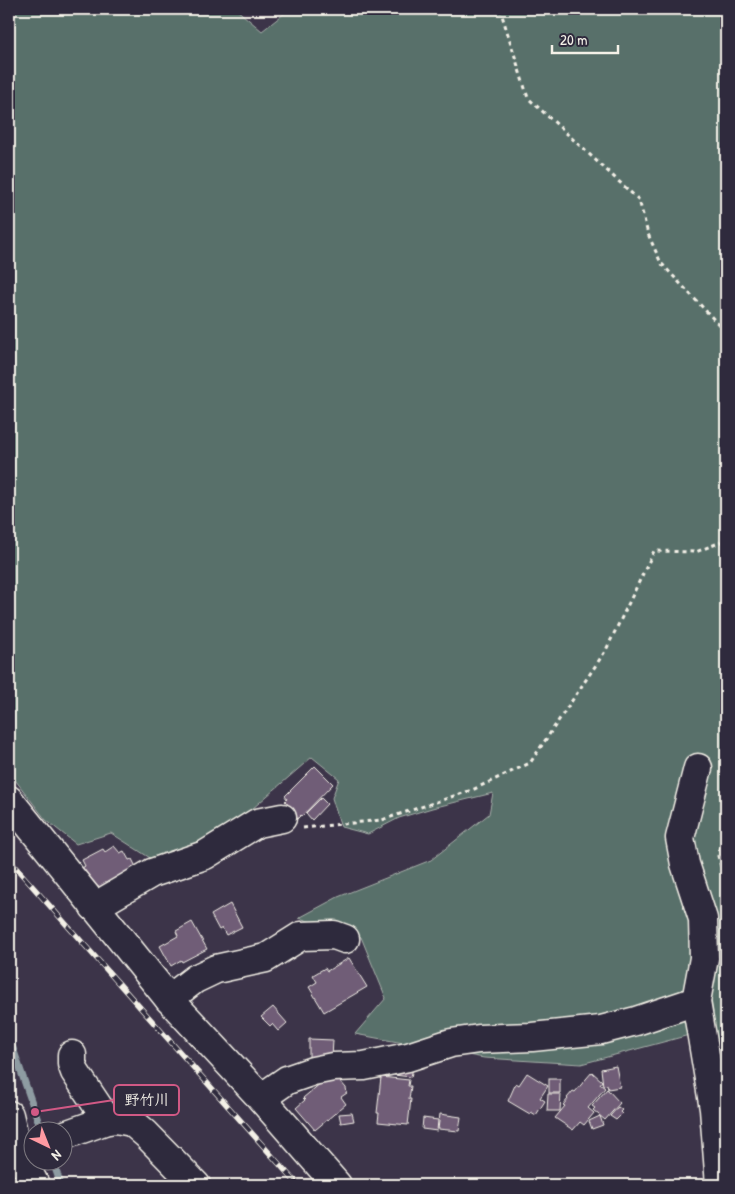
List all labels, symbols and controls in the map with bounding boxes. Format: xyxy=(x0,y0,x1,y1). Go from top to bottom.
scale bar xyxy=(552,22,619,54)
text: 20 m xyxy=(560,29,587,50)
callout: 野竹川 xyxy=(114,1085,179,1115)
text: 野竹川 xyxy=(124,1089,170,1110)
north arrow xyxy=(22,1122,72,1172)
text: N xyxy=(48,1146,66,1166)

